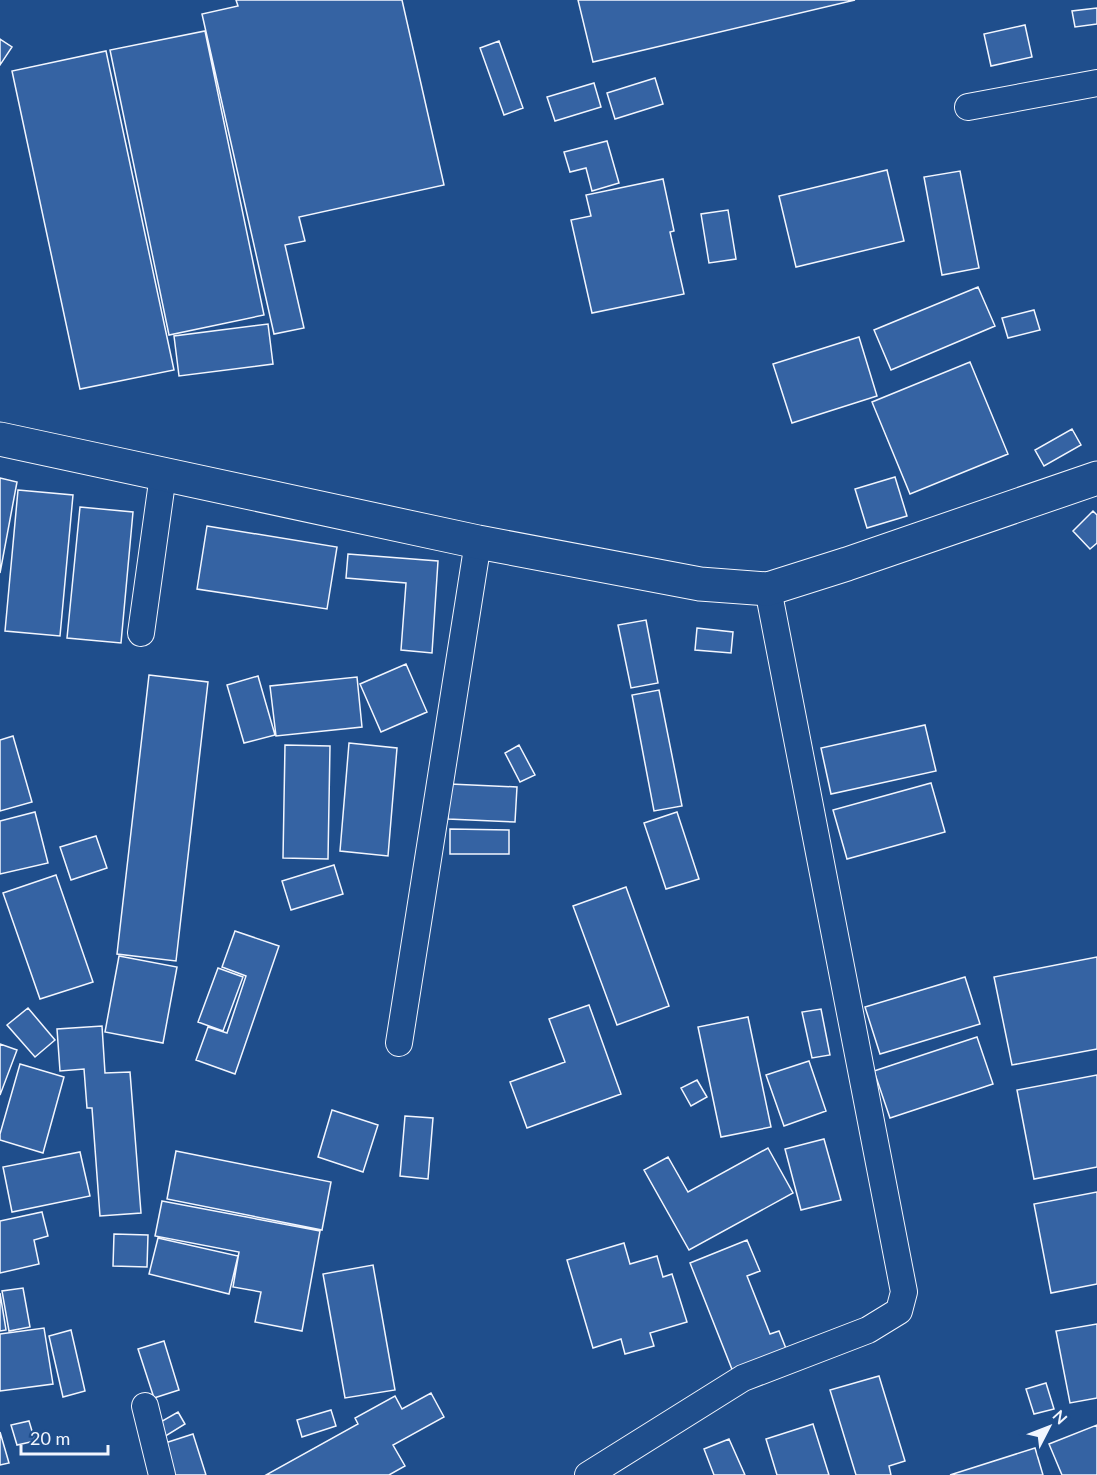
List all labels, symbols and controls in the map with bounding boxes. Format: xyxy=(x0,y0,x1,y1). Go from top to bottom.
north arrow xyxy=(1019,1397,1079,1457)
text: N xyxy=(1049,1406,1072,1428)
scale bar xyxy=(21,1418,108,1456)
text: 20 m xyxy=(30,1427,70,1449)

